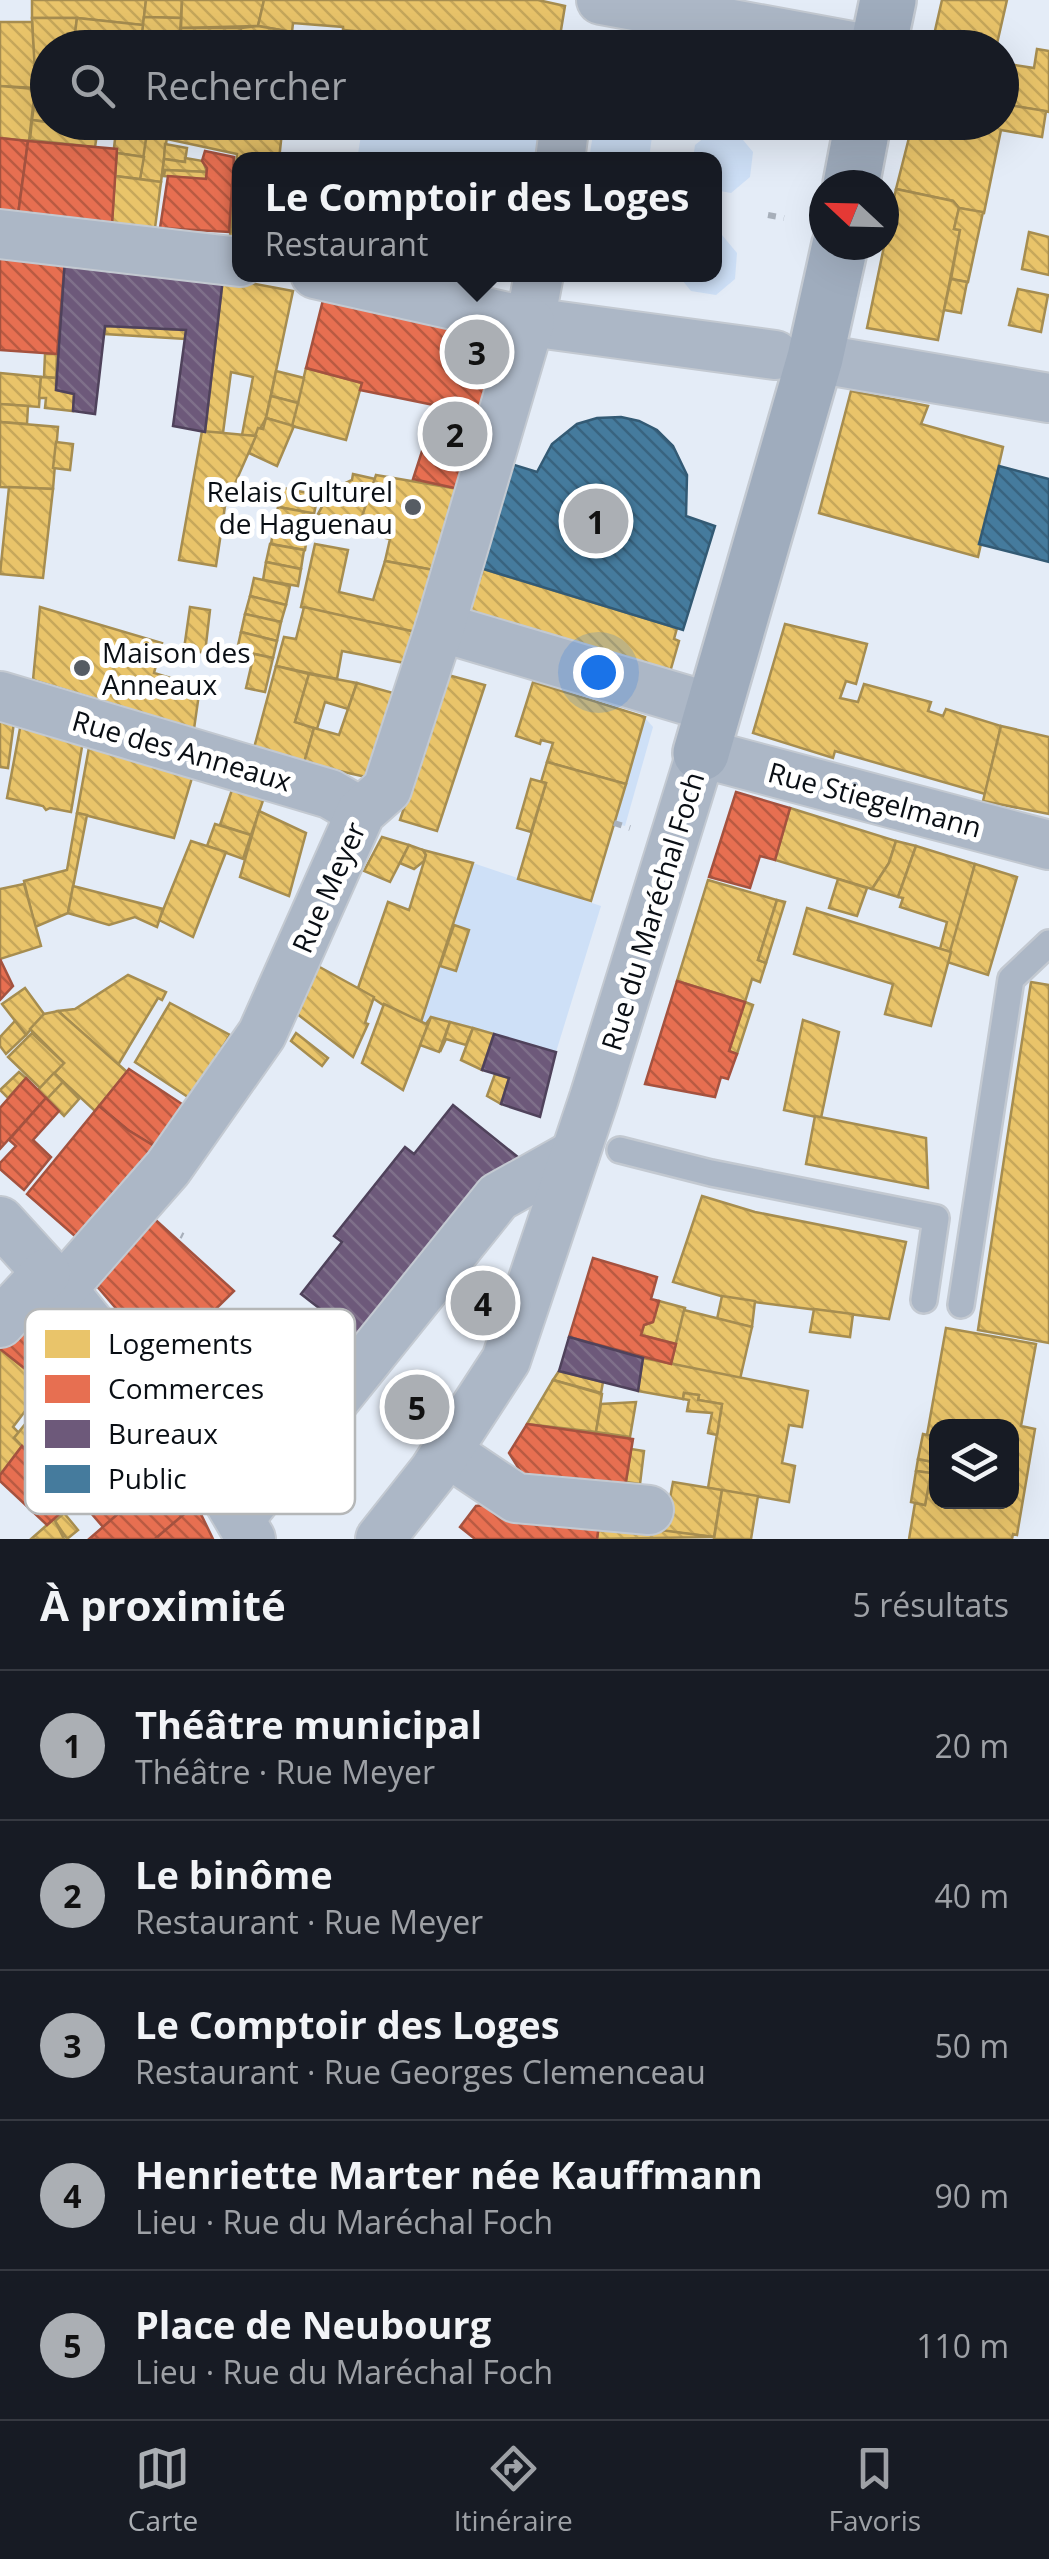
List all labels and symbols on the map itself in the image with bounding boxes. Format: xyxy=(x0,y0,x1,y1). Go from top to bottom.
north arrow xyxy=(809,170,899,260)
pin: 3 xyxy=(444,314,510,390)
pin: 2 xyxy=(422,396,488,472)
place label: Relais Culturel de Haguenau xyxy=(206,472,393,542)
pin: 1 xyxy=(564,484,628,558)
marker: Relais Culturel de Haguenau xyxy=(402,496,424,518)
place label: Maison des Anneaux xyxy=(102,633,251,703)
your location xyxy=(573,647,624,698)
marker: Maison des Anneaux xyxy=(71,657,93,679)
street label: Rue des Anneaux xyxy=(68,701,296,800)
street label: Rue Stiegelmann xyxy=(764,752,986,846)
street label: Rue du Maréchal Foch xyxy=(592,767,712,1055)
street label: Rue Meyer xyxy=(282,815,374,958)
pin: 4 xyxy=(450,1266,516,1340)
legend xyxy=(25,1309,355,1514)
text: Logements xyxy=(108,1324,253,1362)
text: Commerces xyxy=(108,1369,264,1407)
pin: 5 xyxy=(384,1370,450,1444)
text: Bureaux xyxy=(108,1414,218,1452)
text: Public xyxy=(108,1459,187,1497)

